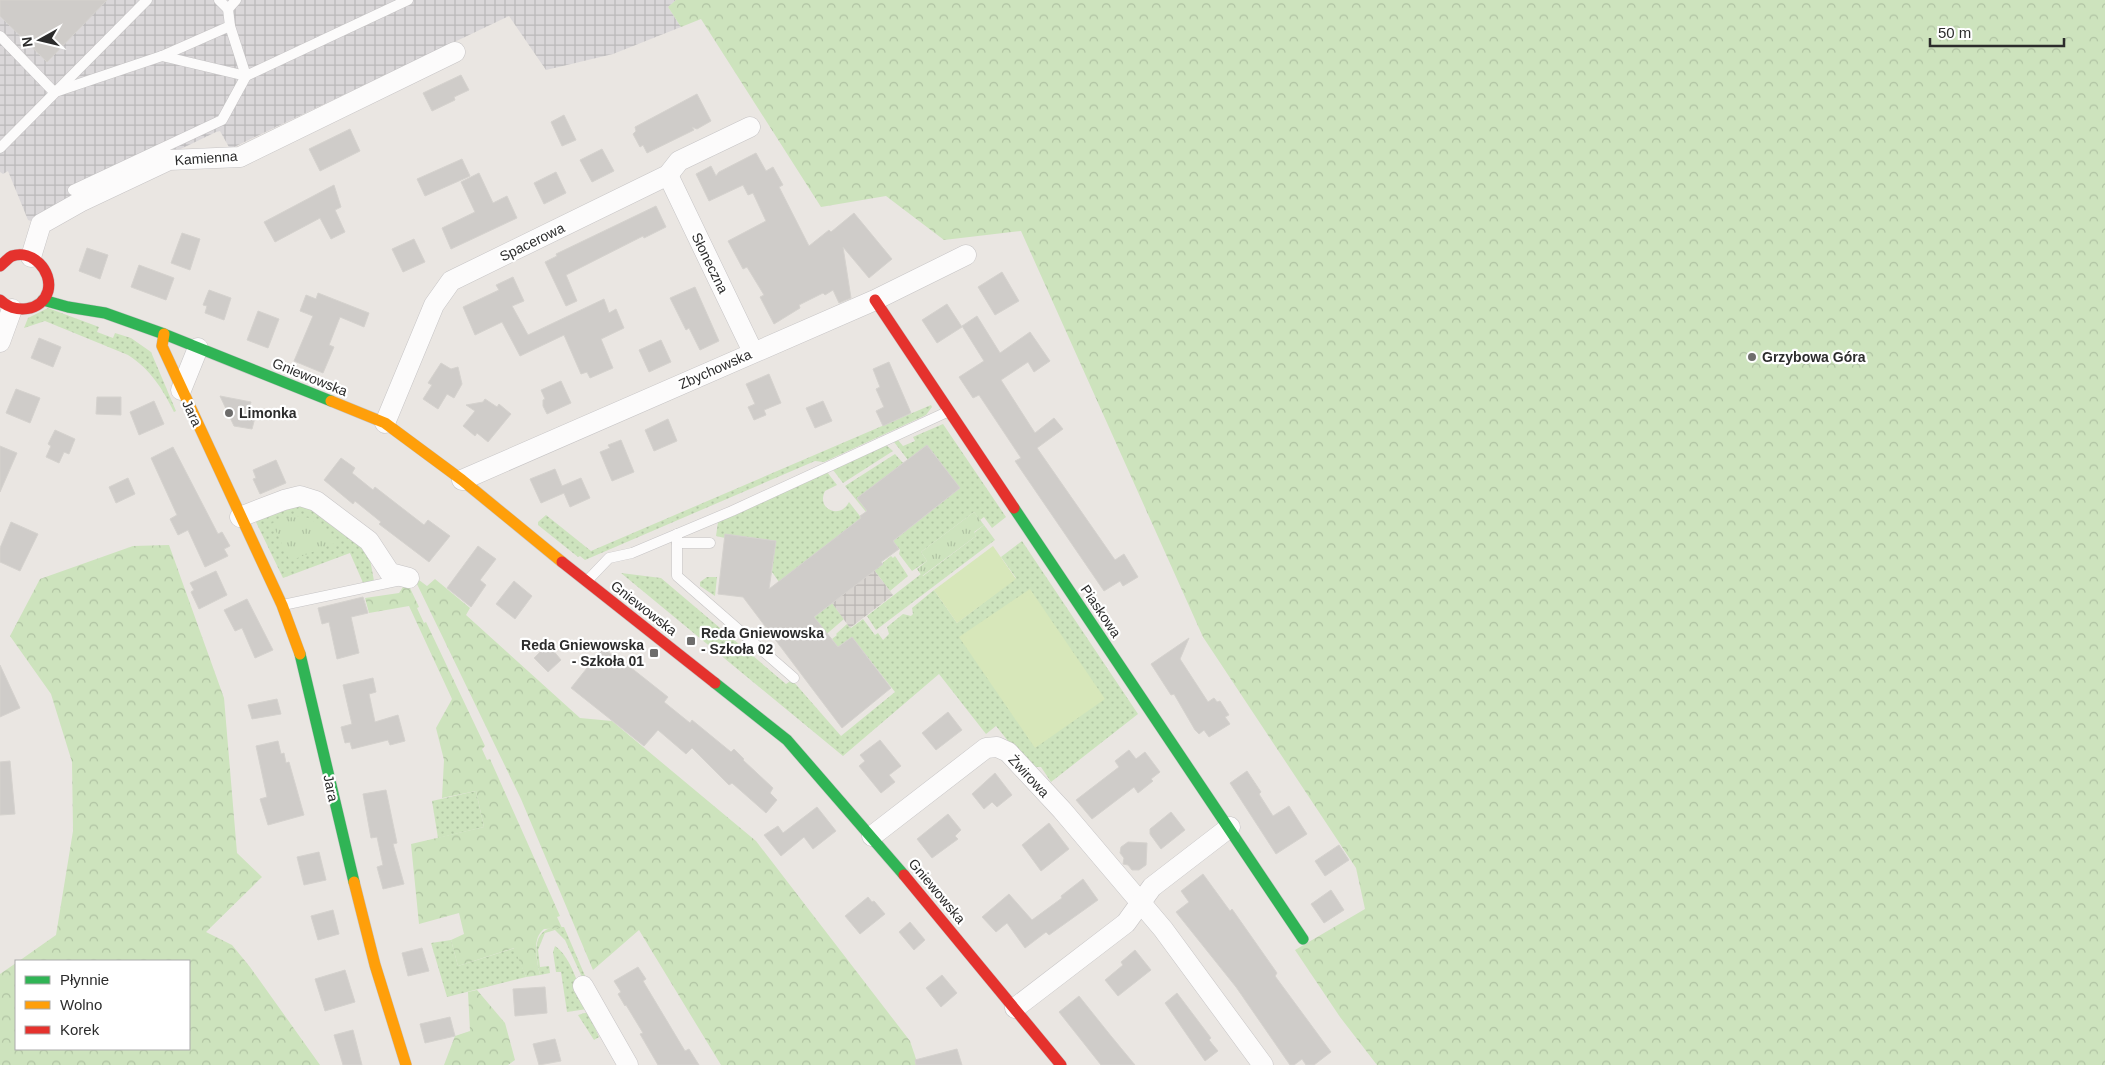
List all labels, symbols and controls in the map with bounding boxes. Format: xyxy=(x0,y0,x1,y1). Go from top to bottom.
north arrow xyxy=(15,15,65,65)
scale bar xyxy=(1930,15,2064,47)
text: 50 m xyxy=(1938,24,1971,41)
text: N xyxy=(18,36,36,48)
street label: Kamienna xyxy=(174,148,238,168)
street label: Spacerowa xyxy=(497,219,567,265)
street label: Słoneczna xyxy=(688,230,732,296)
street label: Zbychowska xyxy=(676,346,754,392)
place label: Grzybowa Góra xyxy=(1762,349,1866,365)
marker: Grzybowa Góra xyxy=(1746,351,1758,363)
street label: Gniewowska xyxy=(270,355,350,399)
street label: Jara xyxy=(179,397,205,429)
place label: Limonka xyxy=(239,405,297,421)
marker: Limonka xyxy=(223,407,235,419)
street label: Gniewowska xyxy=(608,577,680,639)
street label: Piaskowa xyxy=(1078,582,1125,640)
place label: Reda Gniewowska - Szkoła 02 xyxy=(701,625,824,657)
marker: Reda Gniewowska - Szkoła 02 xyxy=(685,635,697,647)
place label: Reda Gniewowska - Szkoła 01 xyxy=(521,637,644,669)
marker: Reda Gniewowska - Szkoła 01 xyxy=(648,647,660,659)
street label: Żwirowa xyxy=(1005,751,1053,801)
street label: Jara xyxy=(320,773,342,803)
street label: Gniewowska xyxy=(905,855,969,927)
legend xyxy=(15,960,190,1050)
text: Płynnie xyxy=(60,971,109,988)
text: Wolno xyxy=(60,996,102,1013)
text: Korek xyxy=(60,1021,100,1038)

